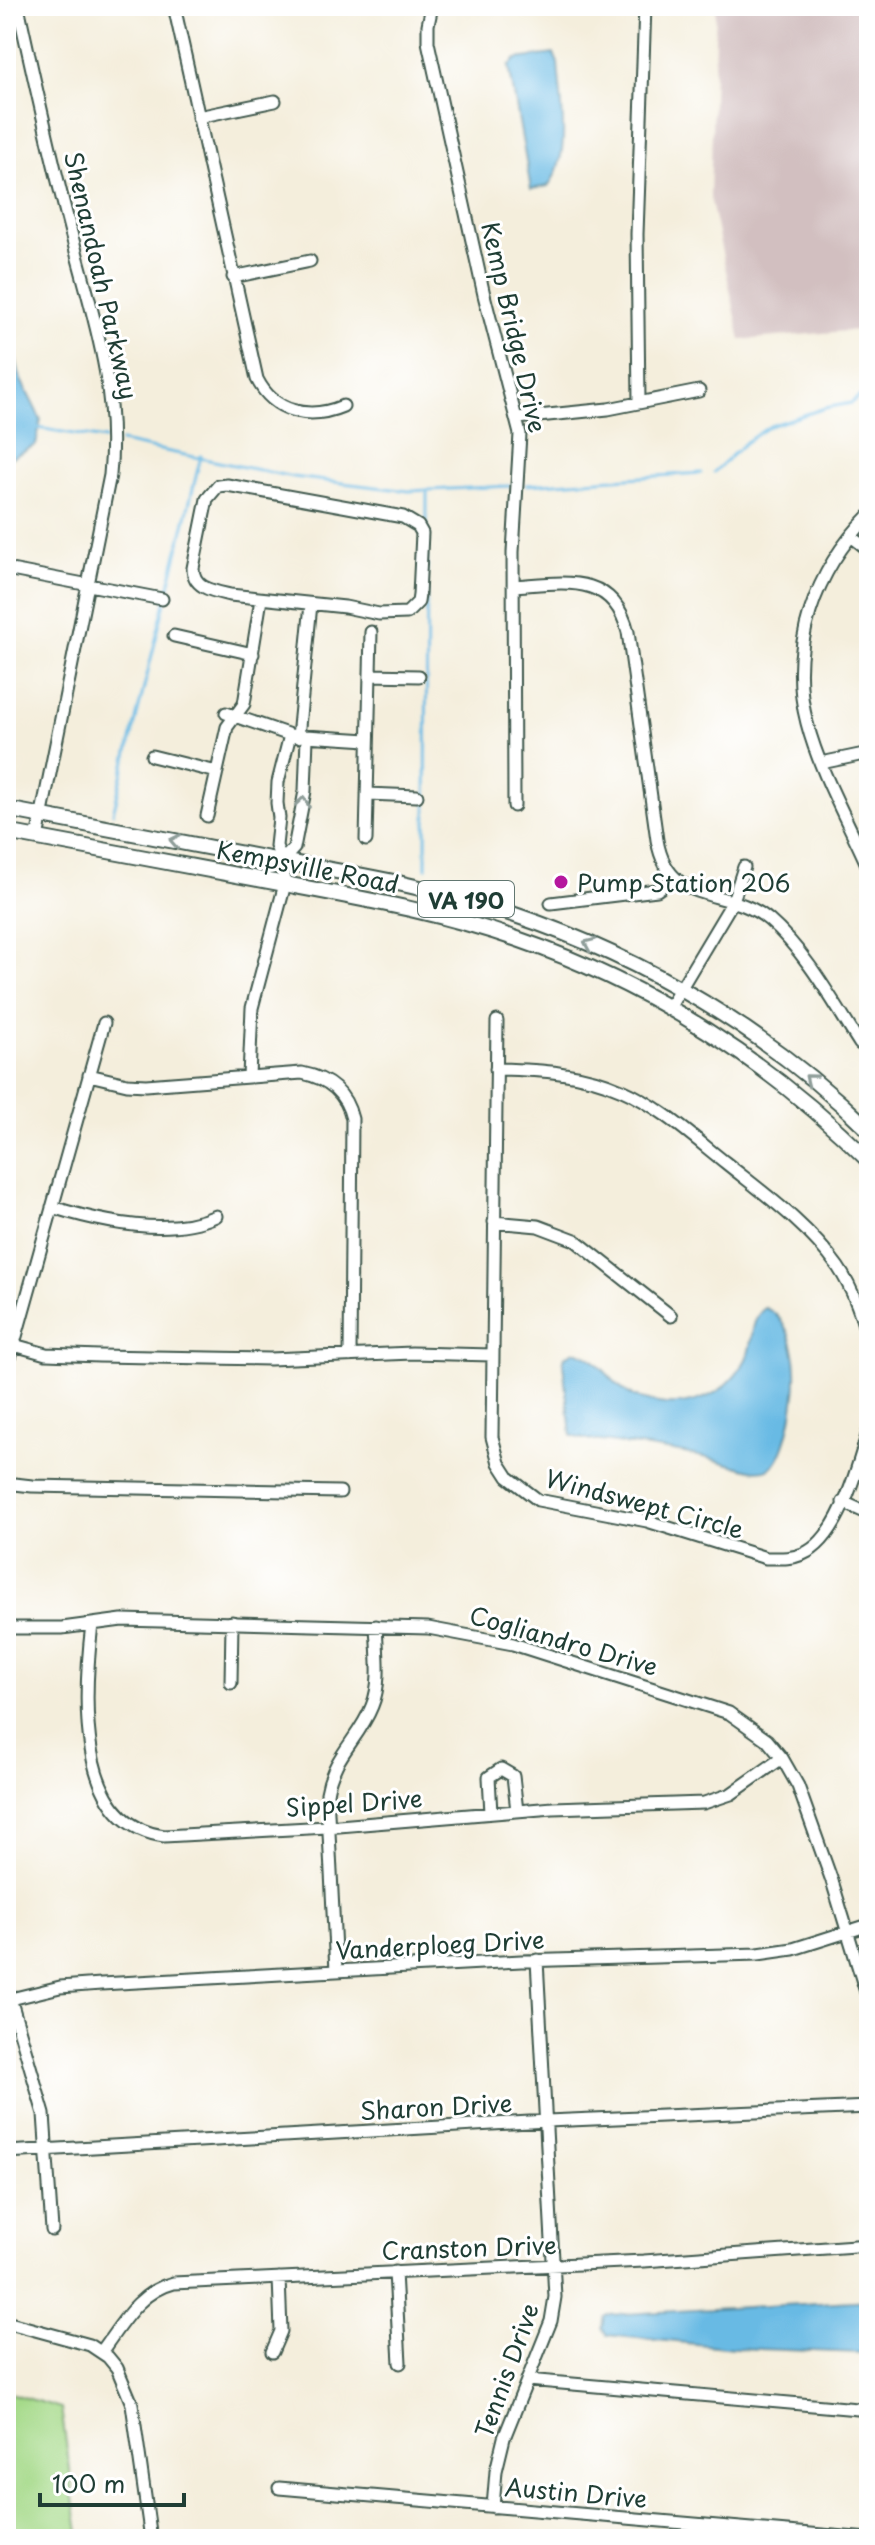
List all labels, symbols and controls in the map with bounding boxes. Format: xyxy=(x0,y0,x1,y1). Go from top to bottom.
street label: Shenandoah Parkway xyxy=(56,147,148,403)
street label: Kemp Bridge Drive xyxy=(473,218,557,436)
one-way arrow xyxy=(293,796,310,809)
street label: Kempsville Road xyxy=(214,831,402,901)
one-way arrow xyxy=(169,833,182,850)
place label: Pump Station 206 xyxy=(577,864,791,900)
marker: Pump Station 206 xyxy=(552,873,570,891)
road number: VA 190 xyxy=(418,881,514,917)
one-way arrow xyxy=(583,937,597,953)
one-way arrow xyxy=(805,1074,820,1089)
street label: Windswept Circle xyxy=(542,1459,748,1547)
street label: Cogliandro Drive xyxy=(466,1596,662,1684)
street label: Sippel Drive xyxy=(284,1779,424,1825)
street label: Vanderploeg Drive xyxy=(335,1921,545,1967)
street label: Sharon Drive xyxy=(359,2084,513,2128)
street label: Cranston Drive xyxy=(381,2226,557,2268)
street label: Tennis Drive xyxy=(465,2298,547,2442)
scale bar xyxy=(40,2457,184,2507)
text: 100 m xyxy=(52,2465,125,2501)
street label: Austin Drive xyxy=(503,2468,649,2516)

